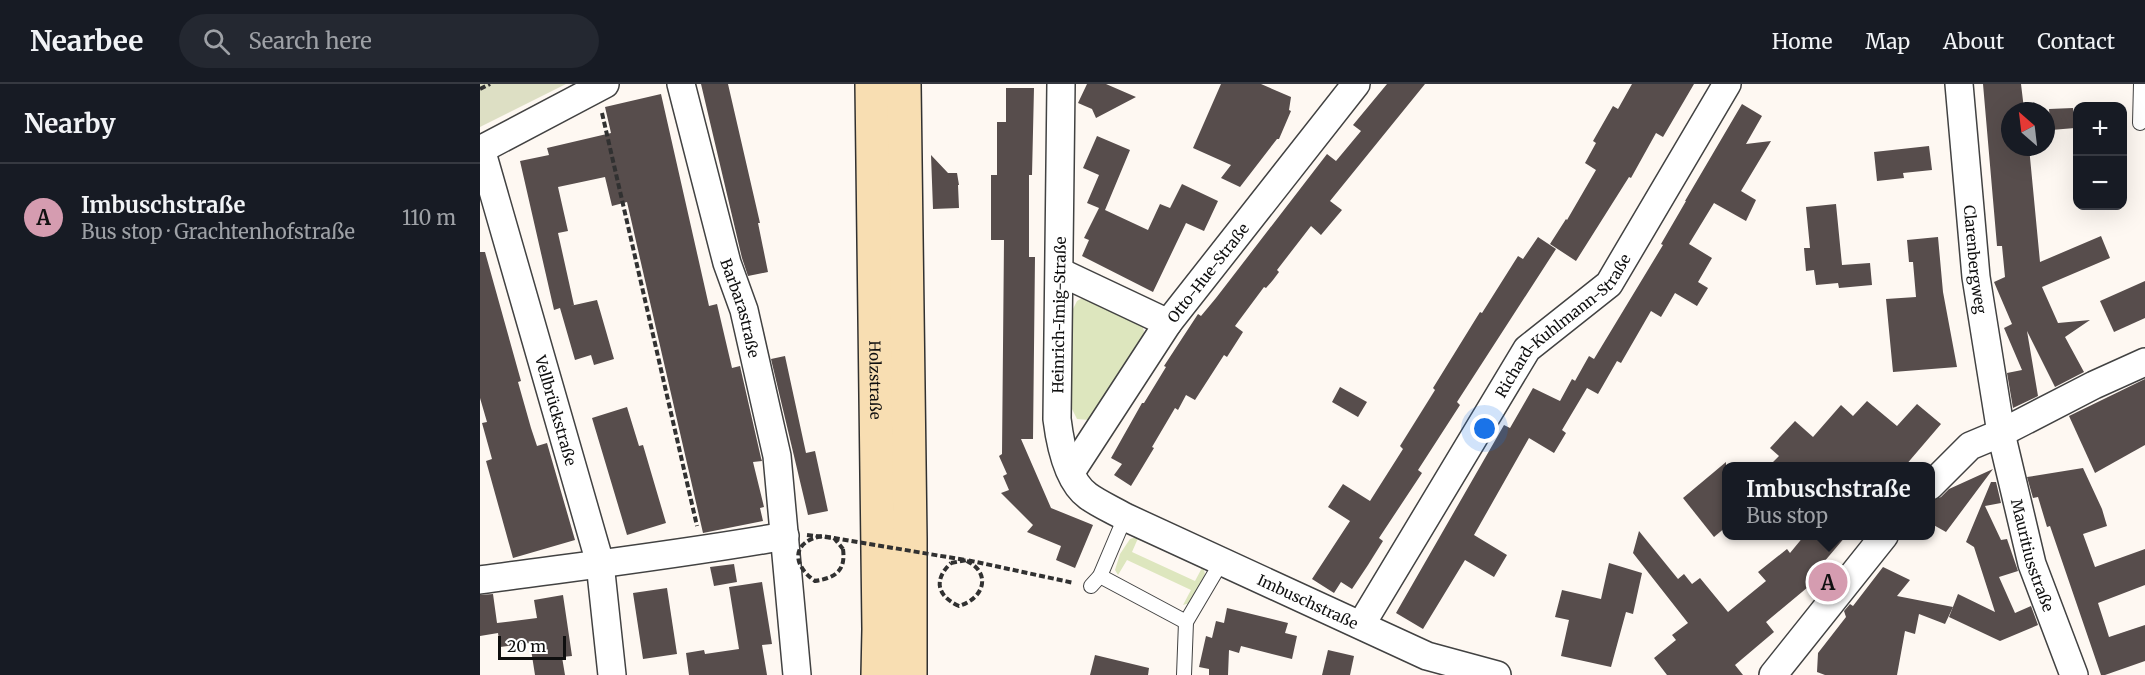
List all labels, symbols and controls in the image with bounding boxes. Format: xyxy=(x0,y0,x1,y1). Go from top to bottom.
search box xyxy=(179,14,599,68)
text: Nearbee xyxy=(30,23,143,59)
icon: search xyxy=(200,25,233,58)
text: Search here xyxy=(248,27,372,55)
text: Home xyxy=(1772,28,1832,55)
text: Map xyxy=(1865,28,1910,55)
text: About xyxy=(1943,28,2004,55)
text: Contact xyxy=(2037,28,2115,55)
north arrow xyxy=(2001,102,2055,156)
map controls xyxy=(2073,102,2127,210)
button: + xyxy=(2073,102,2127,156)
text: Nearby xyxy=(24,107,116,140)
button: − xyxy=(2073,156,2127,210)
text: Imbuschstraße xyxy=(81,191,245,219)
street label: Clarenbergweg xyxy=(1960,204,1991,315)
text: A xyxy=(36,205,51,230)
text: 110 m xyxy=(402,205,456,230)
text: Bus stop · Grachtenhofstraße xyxy=(81,219,355,244)
street label: Otto-Hue-Straße xyxy=(1163,219,1253,326)
street label: Heinrich-Imig-Straße xyxy=(1048,236,1070,394)
street label: Richard-Kuhlmann-Straße xyxy=(1491,250,1634,401)
street label: Barbarastraße xyxy=(717,256,764,360)
street label: Holzstraße xyxy=(866,340,886,420)
street label: Vellbrückstraße xyxy=(531,352,581,468)
your location xyxy=(1470,414,1499,443)
popup xyxy=(1722,462,1935,540)
text: Imbuschstraße xyxy=(1746,475,1911,503)
street label: Mauritiusstraße xyxy=(2007,497,2059,614)
text: Bus stop xyxy=(1746,503,1828,528)
pin: A xyxy=(1808,560,1848,604)
street label: Imbuschstraße xyxy=(1254,570,1362,633)
scale bar xyxy=(498,633,566,660)
text: 20 m xyxy=(507,636,546,656)

